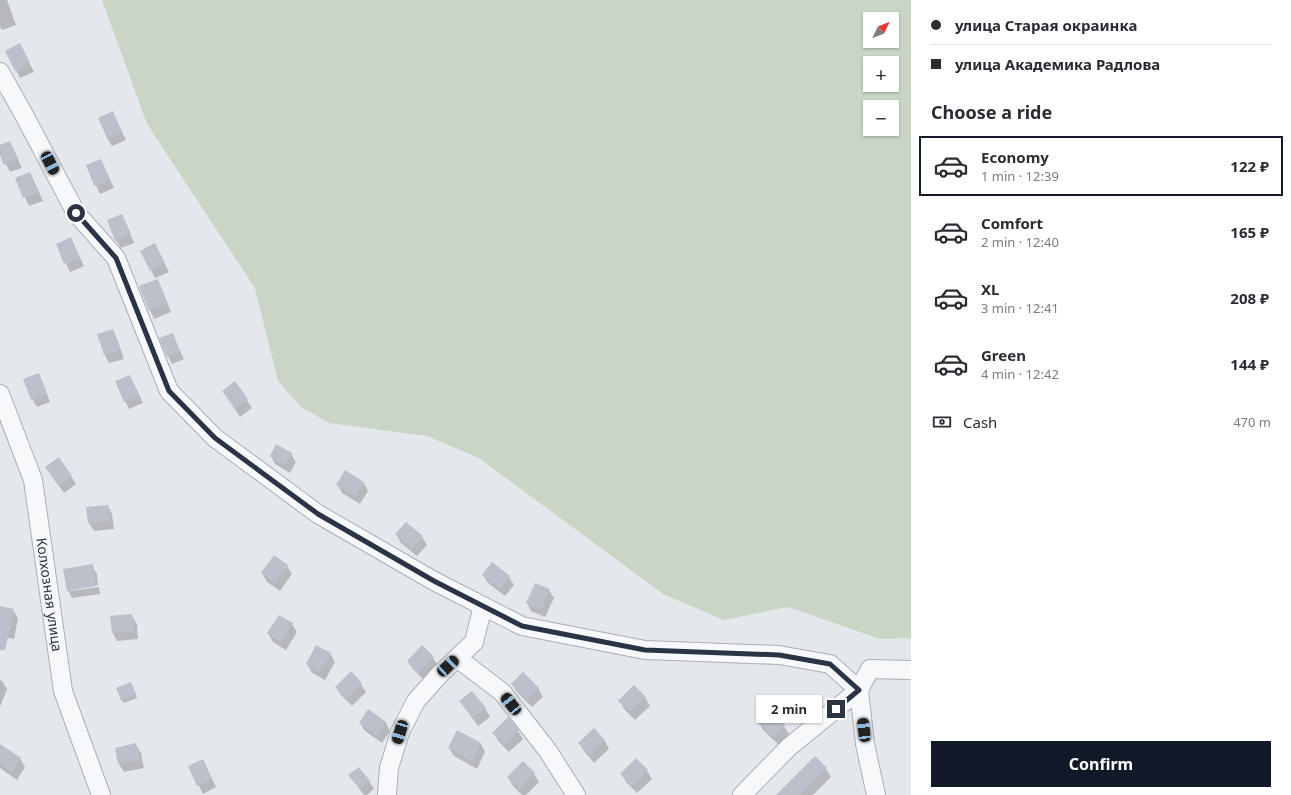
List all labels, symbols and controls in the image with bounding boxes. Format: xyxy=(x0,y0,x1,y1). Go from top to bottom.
north arrow xyxy=(863,12,899,48)
map controls xyxy=(863,12,899,136)
text: улица Старая окраинка xyxy=(955,15,1137,35)
text: улица Академика Радлова xyxy=(955,54,1160,74)
button: + xyxy=(863,56,899,92)
button: − xyxy=(863,100,899,136)
text: Choose a ride xyxy=(931,100,1052,124)
text: Economy xyxy=(981,147,1049,167)
icon: car xyxy=(933,148,969,184)
car xyxy=(39,150,61,176)
text: 122 ₽ xyxy=(1230,156,1269,176)
text: 1 min · 12:39 xyxy=(981,167,1059,185)
route start xyxy=(67,204,85,222)
text: Comfort xyxy=(981,213,1043,233)
icon: car xyxy=(933,214,969,250)
text: 165 ₽ xyxy=(1230,222,1269,242)
text: 2 min · 12:40 xyxy=(981,233,1059,251)
text: XL xyxy=(981,279,999,299)
icon: car xyxy=(933,280,969,316)
text: 208 ₽ xyxy=(1230,288,1269,308)
text: 3 min · 12:41 xyxy=(981,299,1059,317)
text: Green xyxy=(981,345,1026,365)
icon: car xyxy=(933,346,969,382)
text: 144 ₽ xyxy=(1230,354,1269,374)
text: 4 min · 12:42 xyxy=(981,365,1059,383)
icon: cash xyxy=(931,411,953,433)
text: Cash xyxy=(963,412,997,432)
text: 470 m xyxy=(1233,413,1271,431)
street label: Колхозная улица xyxy=(32,536,67,653)
car xyxy=(435,653,461,679)
car xyxy=(499,691,523,717)
callout: 2 min xyxy=(756,695,822,723)
text: 2 min xyxy=(771,700,807,718)
route end xyxy=(827,700,845,718)
car xyxy=(857,717,871,743)
car xyxy=(391,719,409,745)
button: Confirm xyxy=(931,741,1271,787)

